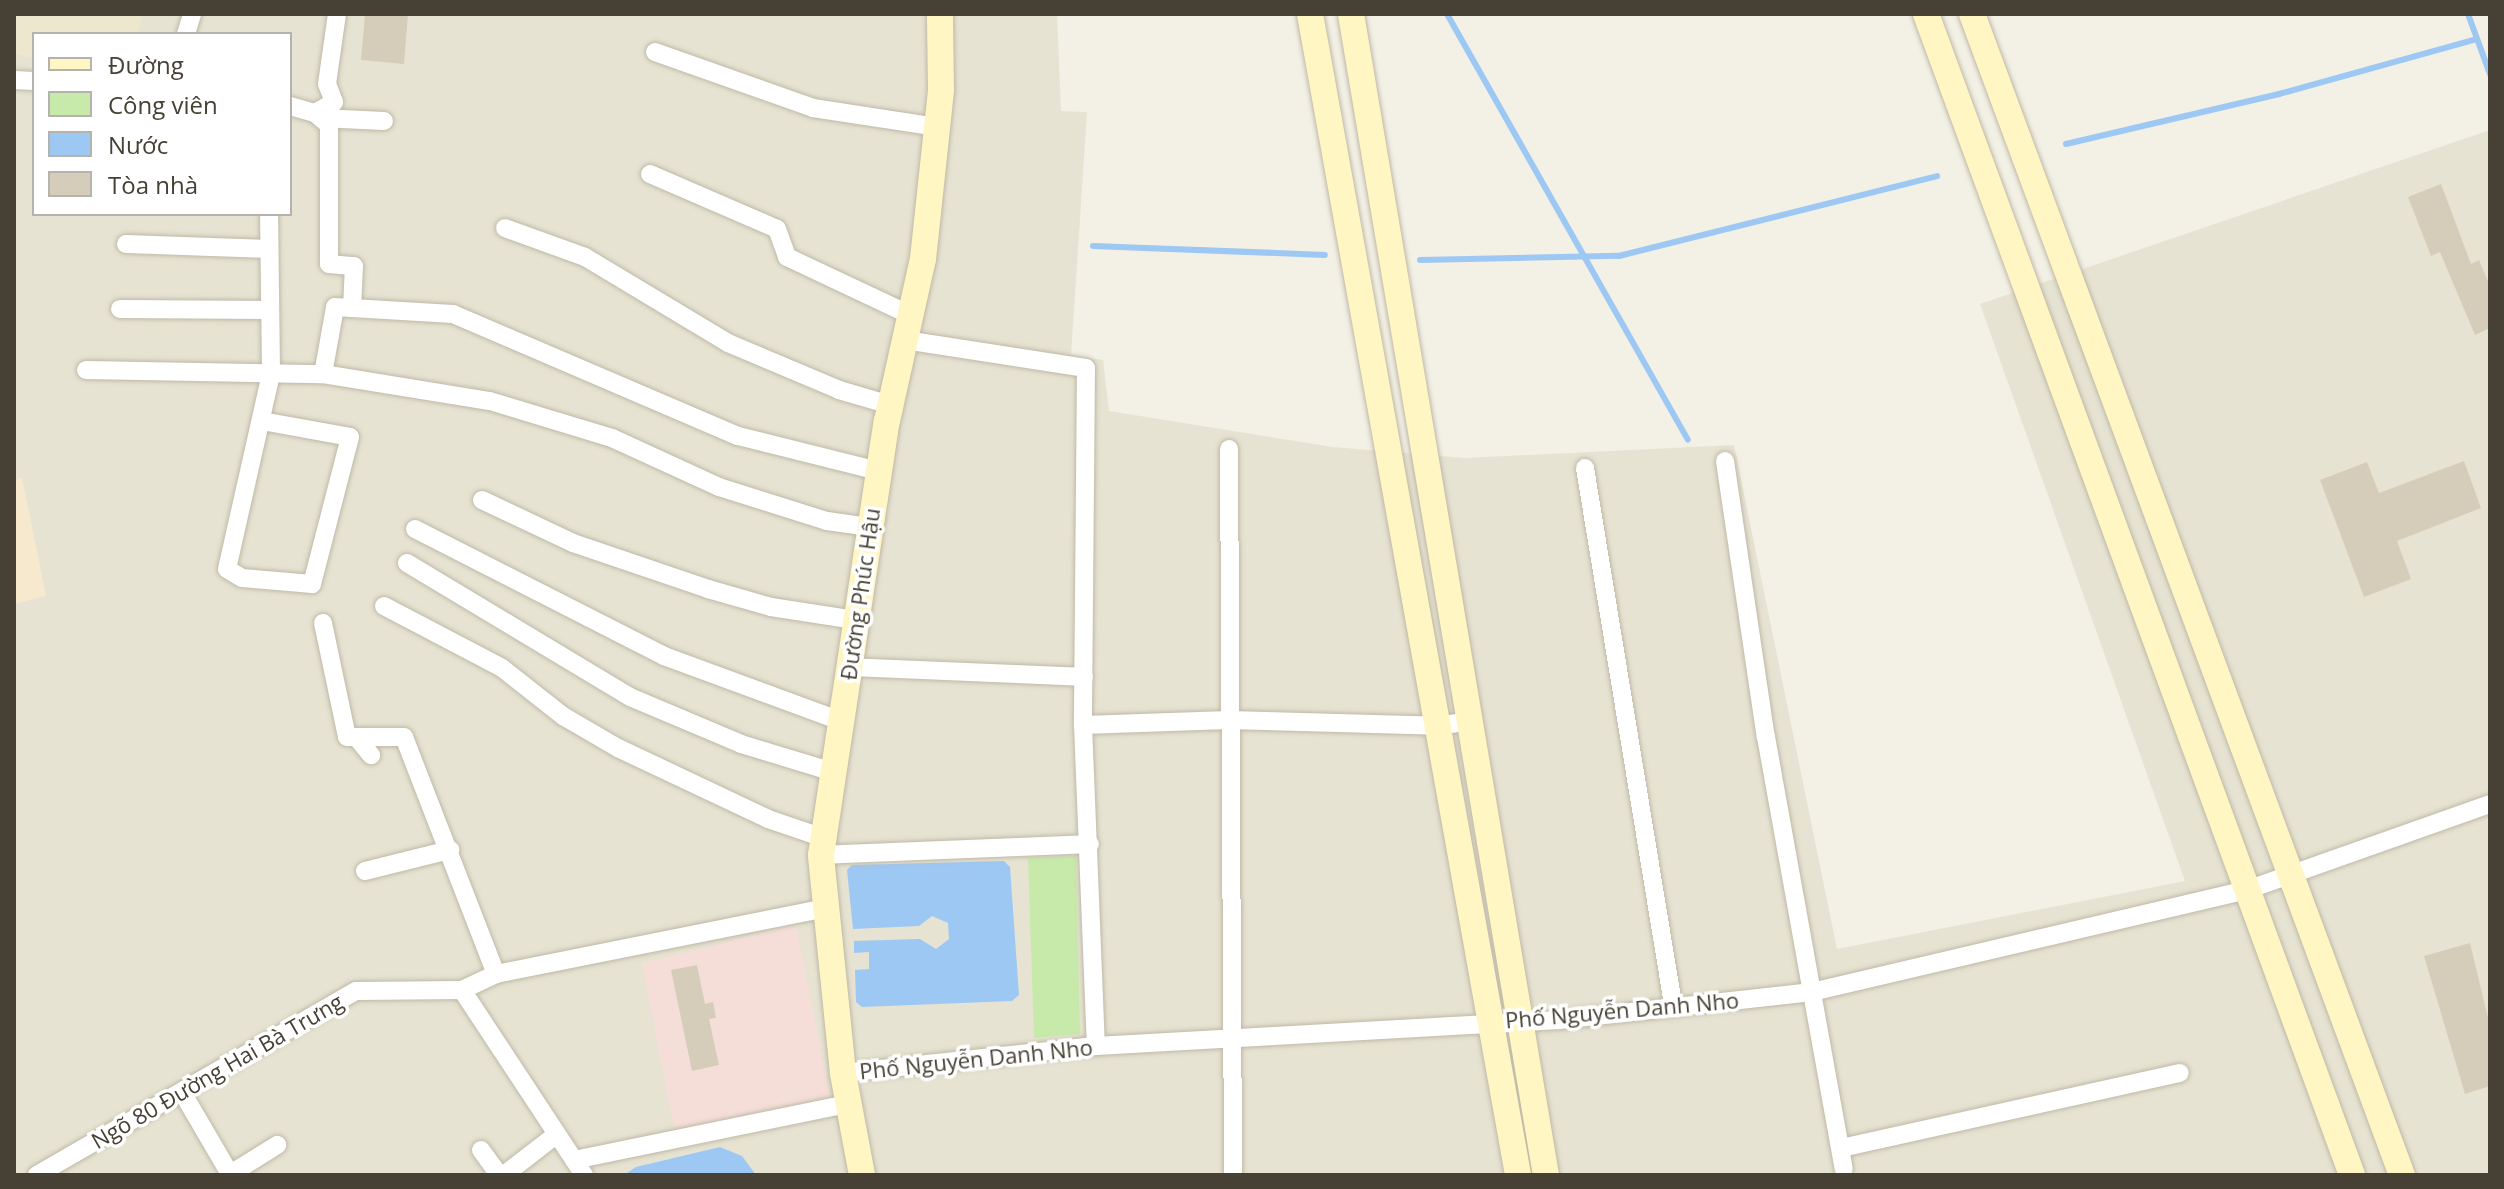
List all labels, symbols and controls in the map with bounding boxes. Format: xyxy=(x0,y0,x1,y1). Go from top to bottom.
legend xyxy=(32,32,292,216)
text: Đường xyxy=(108,48,184,81)
text: Công viên xyxy=(108,88,218,121)
text: Nước xyxy=(108,128,168,161)
text: Tòa nhà xyxy=(108,168,198,201)
street label: Đường Phúc Hậu xyxy=(835,506,885,682)
street label: Phố Nguyễn Danh Nho xyxy=(1504,987,1740,1033)
street label: Ngõ 80 Đường Hai Bà Trưng xyxy=(86,988,348,1154)
street label: Phố Nguyễn Danh Nho xyxy=(858,1034,1094,1084)

